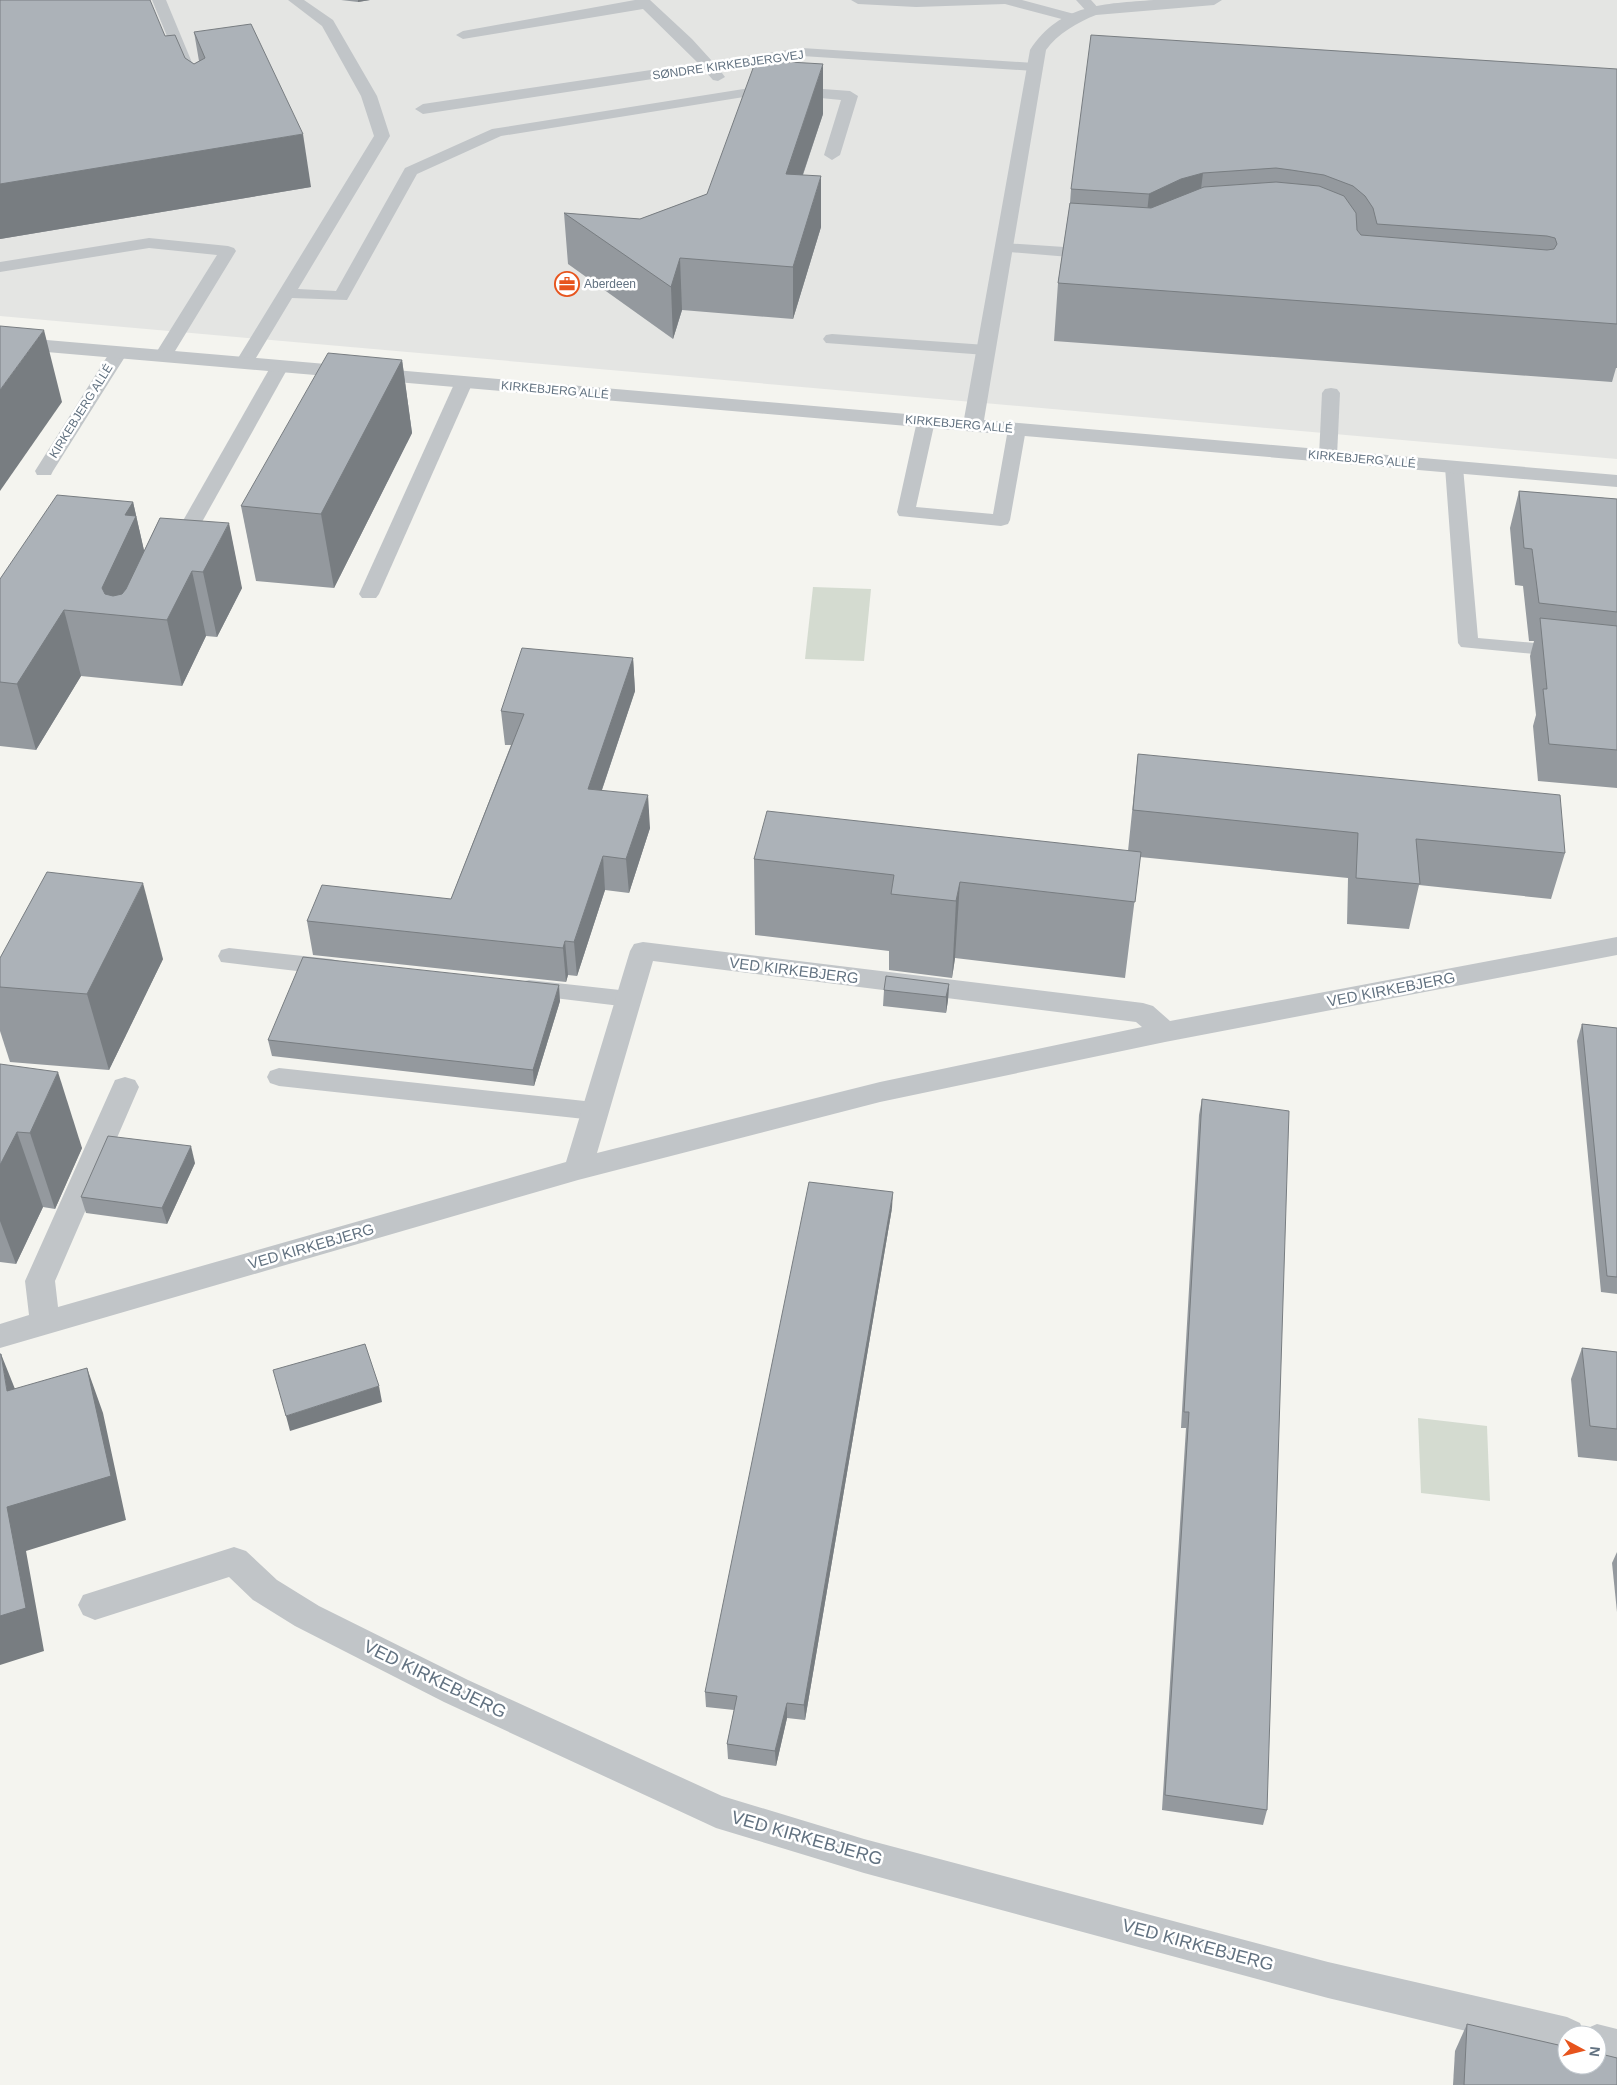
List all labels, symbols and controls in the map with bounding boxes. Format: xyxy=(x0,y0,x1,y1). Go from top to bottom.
street label: SØNDRE KIRKEBJERGVEJ xyxy=(651,47,805,83)
office icon: Aberdeen xyxy=(554,271,580,297)
place label: Aberdeen xyxy=(584,277,636,291)
street label: KIRKEBJERG ALLÉ xyxy=(46,361,116,461)
street label: KIRKEBJERG ALLÉ xyxy=(501,377,610,402)
street label: KIRKEBJERG ALLÉ xyxy=(905,411,1014,436)
street label: KIRKEBJERG ALLÉ xyxy=(1308,446,1417,471)
street label: VED KIRKEBJERG xyxy=(728,954,860,986)
street label: VED KIRKEBJERG xyxy=(1326,968,1456,1010)
street label: VED KIRKEBJERG xyxy=(246,1220,376,1272)
street label: VED KIRKEBJERG xyxy=(360,1636,510,1722)
street label: VED KIRKEBJERG xyxy=(729,1807,885,1869)
street label: VED KIRKEBJERG xyxy=(1120,1915,1276,1975)
north arrow xyxy=(1557,2025,1607,2075)
text: N xyxy=(1586,2046,1603,2058)

